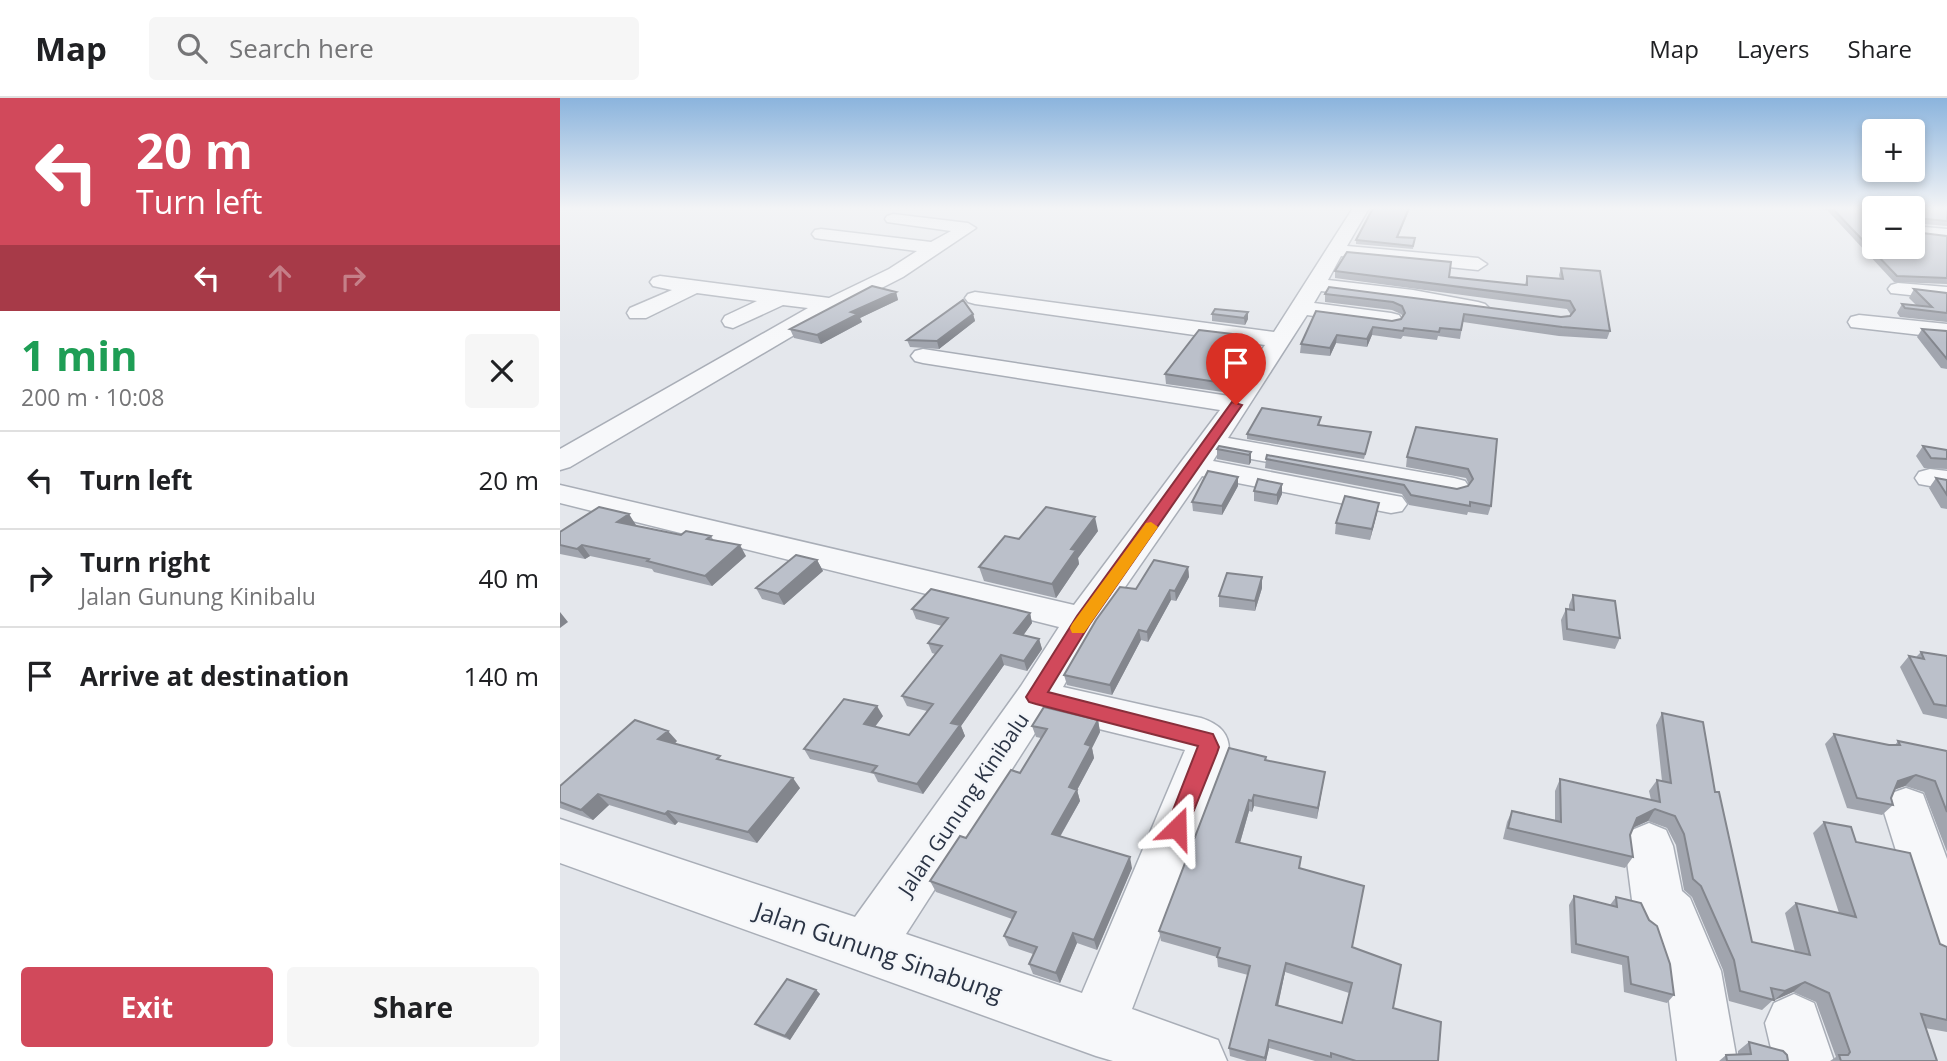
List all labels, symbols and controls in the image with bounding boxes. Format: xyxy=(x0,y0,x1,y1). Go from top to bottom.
search box xyxy=(149,17,639,80)
text: Map xyxy=(35,26,107,71)
icon: search xyxy=(173,29,211,67)
text: Search here xyxy=(229,30,374,66)
text: Map xyxy=(1649,32,1699,65)
text: Layers xyxy=(1737,32,1810,65)
text: Share xyxy=(1848,32,1912,65)
text: 20 m xyxy=(136,117,253,183)
map controls xyxy=(1862,119,1925,259)
button: + xyxy=(1862,119,1925,182)
icon: left xyxy=(21,126,112,217)
text: Turn left xyxy=(136,180,262,223)
button: − xyxy=(1862,196,1925,259)
icon: left xyxy=(188,259,226,297)
icon: ahead xyxy=(261,259,299,297)
icon: right xyxy=(334,259,372,297)
text: 1 min xyxy=(21,326,138,383)
pin xyxy=(1206,333,1266,405)
button: close xyxy=(465,334,539,408)
icon: arrive xyxy=(1217,344,1255,382)
text: 200 m · 10:08 xyxy=(21,381,164,413)
icon: left xyxy=(21,461,59,499)
text: Turn left xyxy=(80,462,192,498)
text: 20 m xyxy=(478,462,539,498)
text: Turn right xyxy=(80,544,211,580)
icon: right xyxy=(21,559,59,597)
text: 40 m xyxy=(478,560,539,596)
text: Jalan Gunung Kinibalu xyxy=(80,580,316,612)
icon: arrive xyxy=(21,657,59,695)
text: Arrive at destination xyxy=(80,658,349,694)
text: 140 m xyxy=(464,658,539,694)
street label: Jalan Gunung Kinibalu xyxy=(890,707,1035,903)
position arrow xyxy=(1140,791,1214,865)
street label: Jalan Gunung Sinabung xyxy=(749,892,1007,1009)
button: Exit xyxy=(21,967,273,1047)
button: Share xyxy=(287,967,539,1047)

